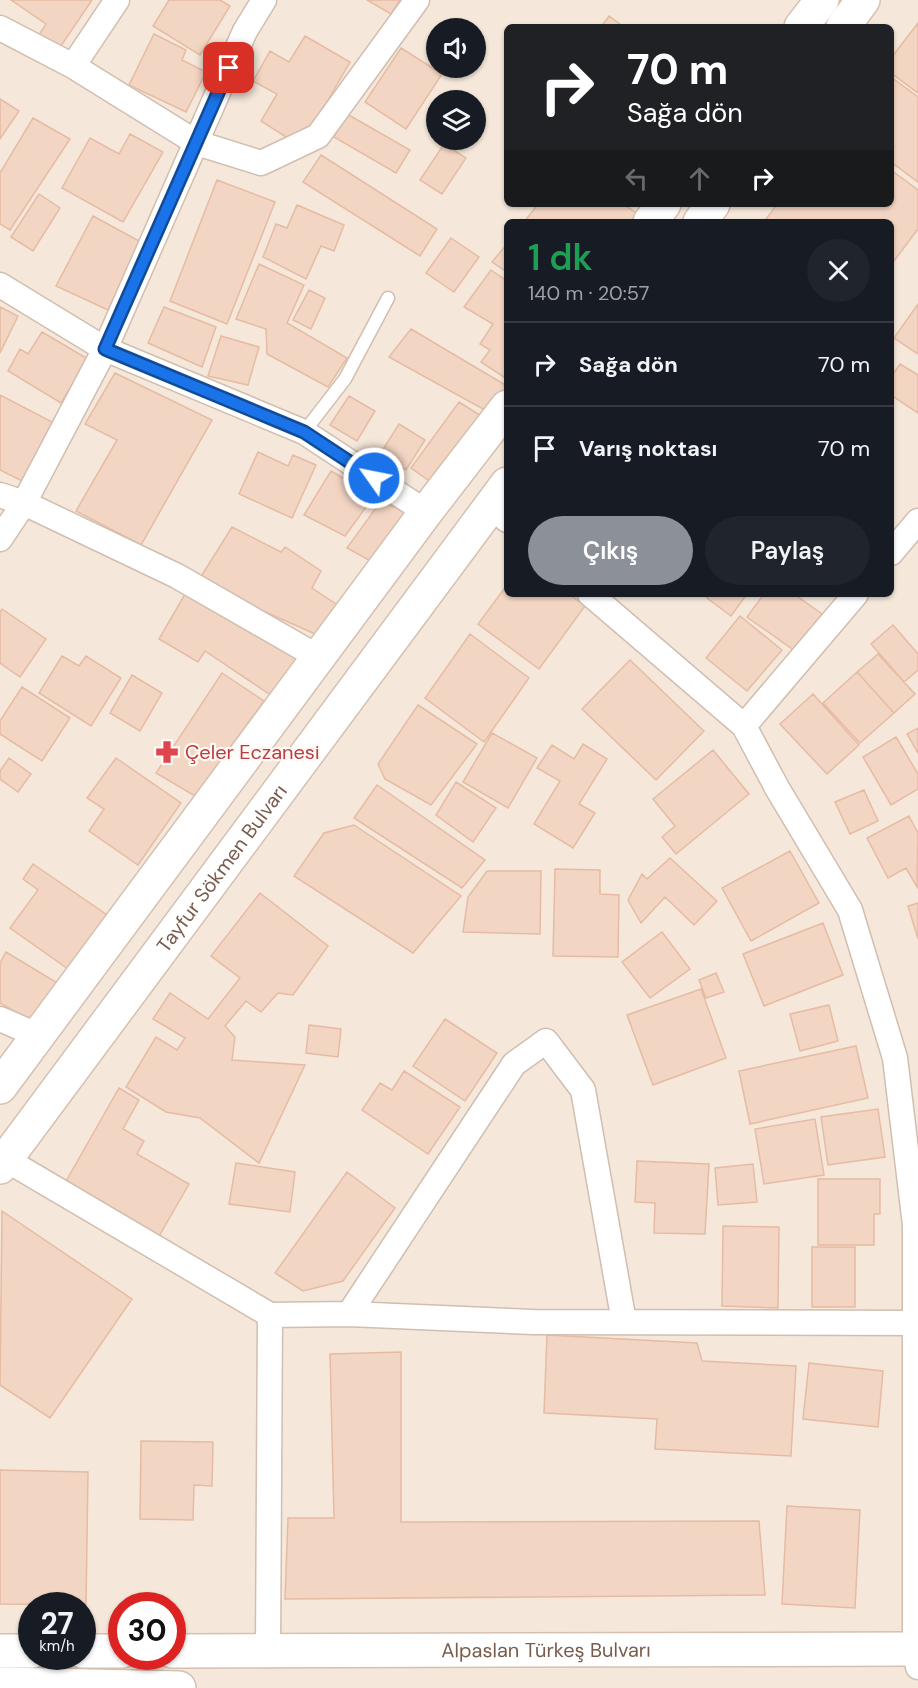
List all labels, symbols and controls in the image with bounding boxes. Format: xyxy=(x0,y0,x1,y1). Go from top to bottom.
map controls xyxy=(426,18,486,150)
button: sound xyxy=(426,18,486,78)
pin xyxy=(203,42,254,93)
text: 70 m xyxy=(627,42,728,97)
icon: right xyxy=(528,48,606,126)
icon: arrive xyxy=(212,51,245,84)
button: layers xyxy=(426,90,486,150)
text: Sağa dön xyxy=(627,95,743,130)
icon: left xyxy=(620,162,653,195)
icon: ahead xyxy=(683,162,716,195)
icon: right xyxy=(746,162,779,195)
text: 1 dk xyxy=(528,234,593,281)
button: close xyxy=(807,239,870,302)
text: 140 m · 20:57 xyxy=(528,280,649,306)
icon: right xyxy=(528,348,561,381)
text: Sağa dön xyxy=(579,350,678,379)
text: 70 m xyxy=(818,350,870,379)
icon: arrive xyxy=(528,432,561,465)
text: Varış noktası xyxy=(579,434,717,463)
text: 70 m xyxy=(818,434,870,463)
position arrow xyxy=(342,446,406,510)
button: Çıkış xyxy=(528,516,693,585)
button: Paylaş xyxy=(705,516,870,585)
pharmacy icon: Çeler Eczanesi xyxy=(154,739,180,765)
place label: Çeler Eczanesi xyxy=(185,739,319,765)
street label: Tayfur Sökmen Bulvarı xyxy=(151,779,293,958)
speed limit sign: 30 xyxy=(108,1592,186,1670)
text: 27 xyxy=(40,1604,74,1643)
text: km/h xyxy=(39,1636,75,1656)
street label: Alpaslan Türkeş Bulvarı xyxy=(441,1637,651,1663)

